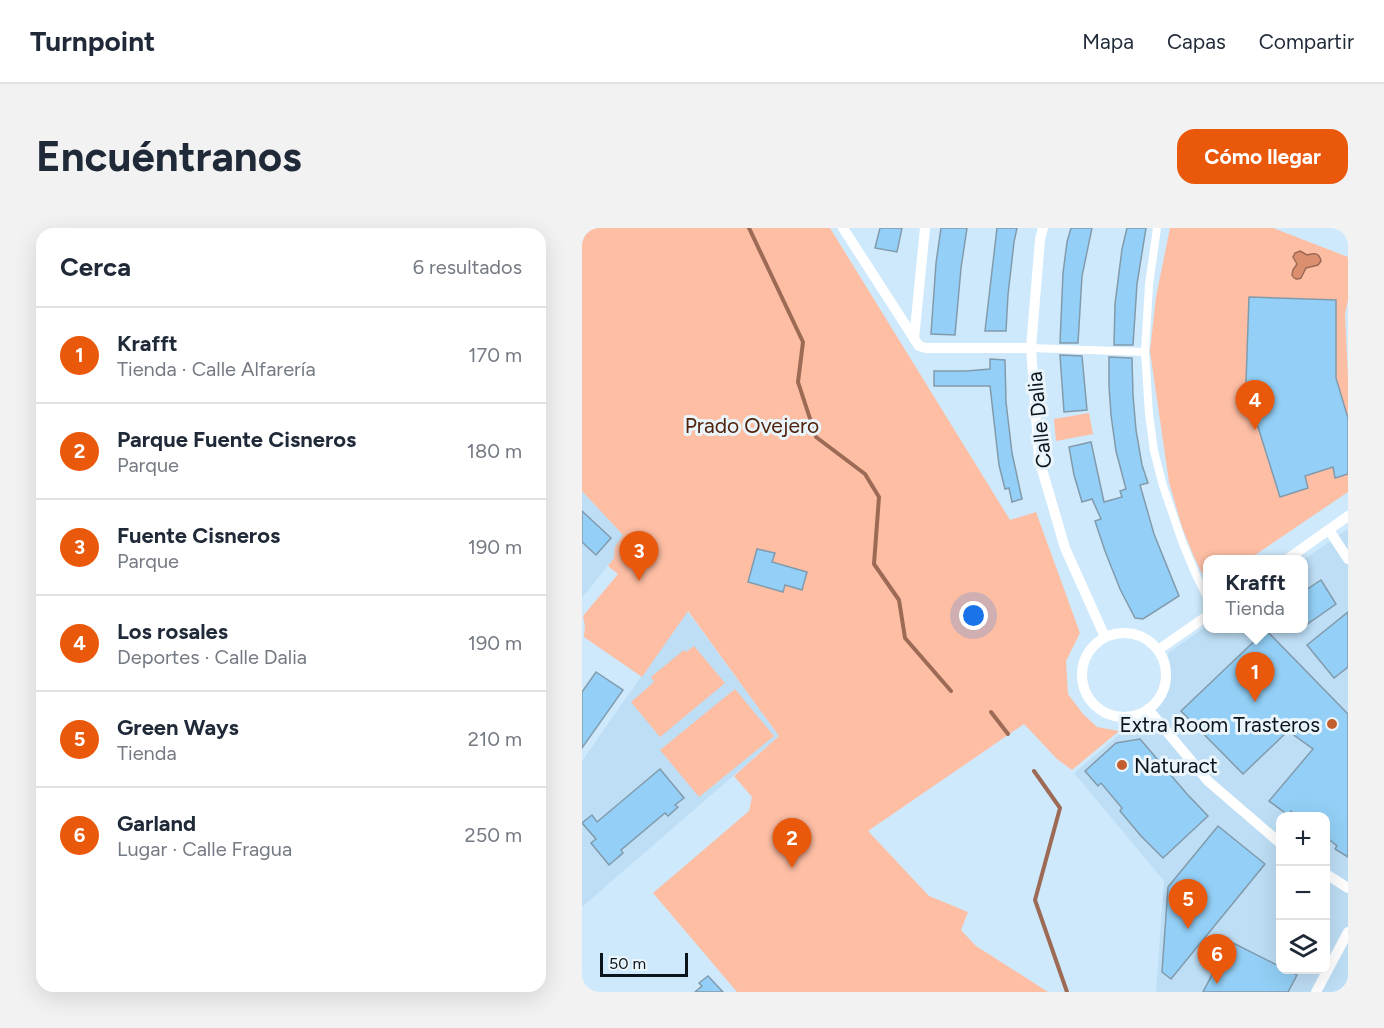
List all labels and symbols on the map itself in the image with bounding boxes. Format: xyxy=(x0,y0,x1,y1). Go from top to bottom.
street label: Calle Dalia xyxy=(1021,370,1057,470)
pin: 4 xyxy=(1236,380,1274,430)
park label: Prado Ovejero xyxy=(685,413,819,438)
pin: 3 xyxy=(620,532,658,581)
your location xyxy=(959,601,988,630)
pin: 1 xyxy=(1236,652,1274,702)
place label: Extra Room Trasteros xyxy=(1119,712,1320,737)
marker: Extra Room Trasteros xyxy=(1325,717,1339,731)
place label: Naturact xyxy=(1134,753,1218,778)
marker: Naturact xyxy=(1115,758,1129,772)
pin: 2 xyxy=(772,818,812,868)
pin: 5 xyxy=(1168,880,1208,929)
pin: 6 xyxy=(1198,934,1236,984)
scale bar xyxy=(600,950,688,978)

